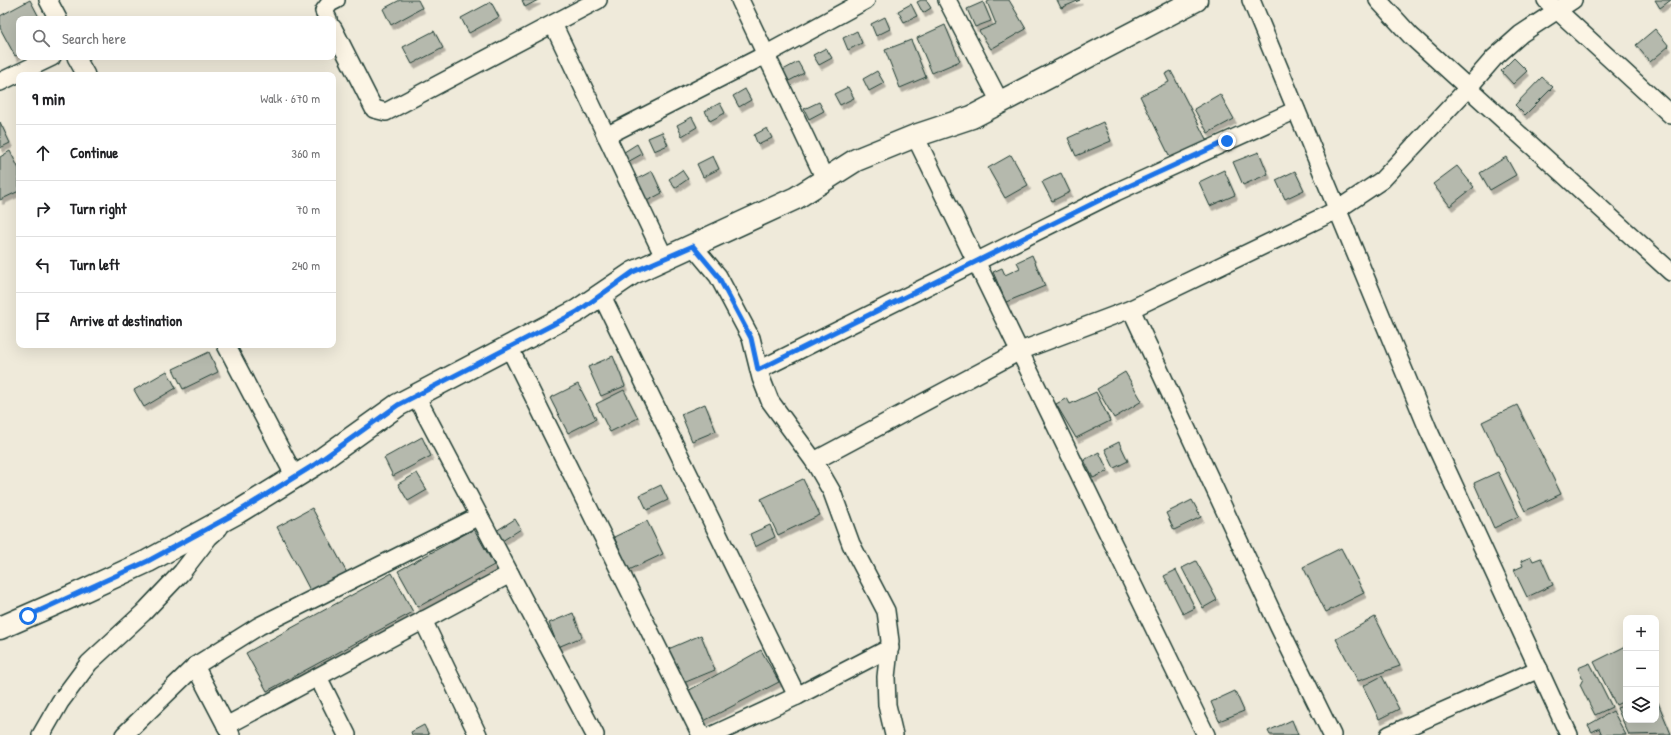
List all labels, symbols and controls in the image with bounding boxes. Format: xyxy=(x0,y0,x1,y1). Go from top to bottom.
search box xyxy=(16,16,336,60)
icon: search xyxy=(30,27,52,49)
text: Search here xyxy=(62,28,126,49)
text: 9 min xyxy=(32,87,65,110)
text: Walk · 670 m xyxy=(260,89,320,107)
route end xyxy=(1218,132,1236,150)
icon: ahead xyxy=(32,142,54,164)
text: Continue xyxy=(70,142,118,163)
text: 360 m xyxy=(291,144,320,162)
icon: right xyxy=(32,198,54,220)
text: Turn right xyxy=(70,198,126,219)
text: 70 m xyxy=(296,200,320,218)
icon: left xyxy=(32,254,54,276)
text: Turn left xyxy=(70,254,120,275)
text: 240 m xyxy=(291,256,320,274)
icon: arrive xyxy=(32,310,54,332)
text: Arrive at destination xyxy=(70,310,182,331)
route start xyxy=(19,607,37,625)
map controls xyxy=(1623,615,1659,723)
button: + xyxy=(1623,615,1659,651)
button: − xyxy=(1623,651,1659,687)
button: layers xyxy=(1623,687,1659,723)

